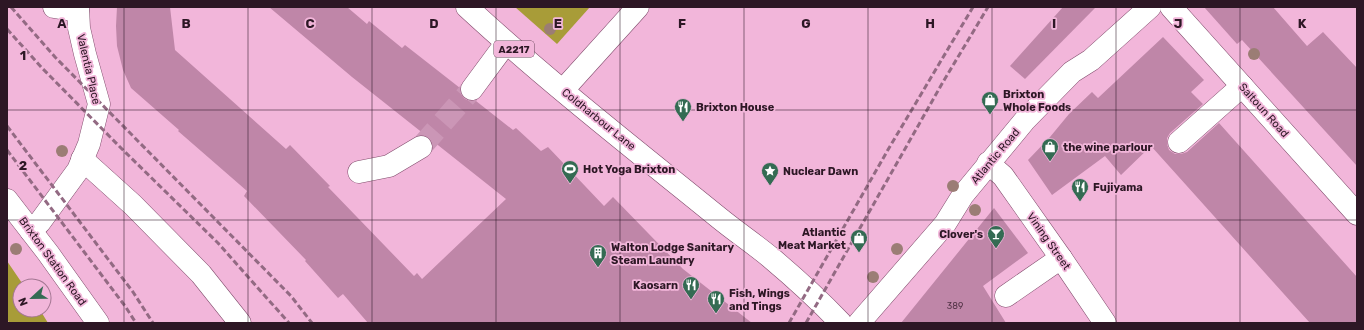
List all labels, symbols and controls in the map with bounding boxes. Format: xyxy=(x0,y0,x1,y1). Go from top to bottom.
text: A xyxy=(57,16,67,31)
text: B xyxy=(181,16,191,31)
text: C xyxy=(305,16,315,31)
text: D xyxy=(429,16,439,31)
text: E xyxy=(554,16,562,31)
text: F xyxy=(678,16,686,31)
text: G xyxy=(801,16,811,31)
text: H xyxy=(925,16,935,31)
text: I xyxy=(1052,16,1056,31)
text: J xyxy=(1174,16,1182,31)
text: K xyxy=(1298,16,1307,31)
street label: Valentia Place xyxy=(74,33,103,106)
road number: A2217 xyxy=(494,41,534,57)
text: 1 xyxy=(20,48,26,63)
street label: Saltoun Road xyxy=(1236,81,1291,140)
street label: Coldharbour Lane xyxy=(559,86,638,153)
place label: Brixton Whole Foods xyxy=(1003,88,1071,114)
shop icon: Brixton Whole Foods xyxy=(980,90,1000,115)
restaurant icon: Brixton House xyxy=(673,97,693,122)
place label: Brixton House xyxy=(696,101,775,114)
street label: Atlantic Road xyxy=(968,126,1022,187)
shop icon: the wine parlour xyxy=(1040,137,1060,162)
place label: the wine parlour xyxy=(1063,141,1153,154)
text: 2 xyxy=(19,158,27,173)
sports icon: Hot Yoga Brixton xyxy=(560,159,580,184)
place icon: Nuclear Dawn xyxy=(760,161,780,186)
place label: Hot Yoga Brixton xyxy=(583,163,675,176)
place label: Nuclear Dawn xyxy=(783,165,858,178)
restaurant icon: Fujiyama xyxy=(1070,177,1090,202)
place label: Fujiyama xyxy=(1093,181,1143,194)
street label: Vining Street xyxy=(1024,210,1073,273)
street label: Brixton Station Road xyxy=(16,215,89,308)
bar icon: Clover's xyxy=(986,224,1006,249)
place label: Atlantic Meat Market xyxy=(778,226,846,252)
shop icon: Atlantic Meat Market xyxy=(849,228,869,253)
place label: Clover's xyxy=(939,228,983,241)
place label: Walton Lodge Sanitary Steam Laundry xyxy=(611,241,734,267)
building icon: Walton Lodge Sanitary Steam Laundry xyxy=(588,243,608,268)
restaurant icon: Kaosarn xyxy=(681,275,701,300)
north arrow xyxy=(12,278,52,318)
place label: Kaosarn xyxy=(633,279,678,292)
place label: Fish, Wings and Tings xyxy=(729,287,790,313)
restaurant icon: Fish, Wings and Tings xyxy=(706,289,726,314)
text: N xyxy=(16,295,31,308)
house number: 389 xyxy=(947,301,963,311)

